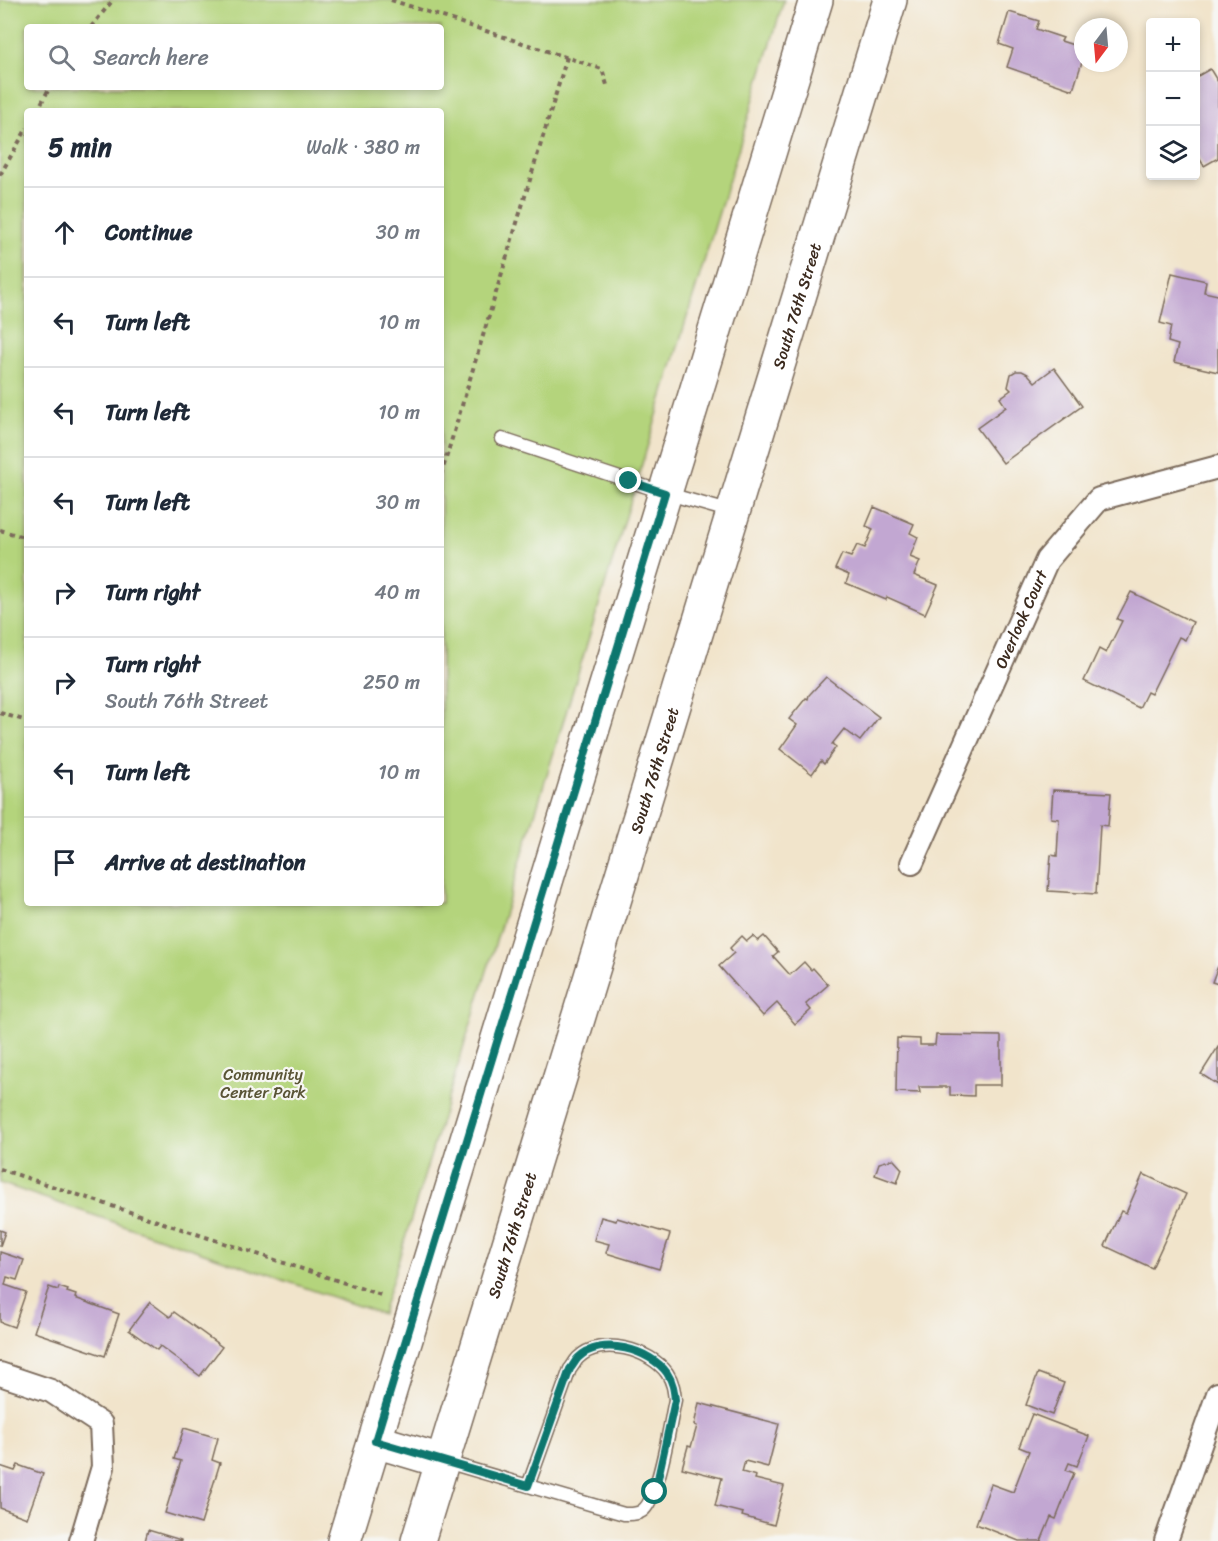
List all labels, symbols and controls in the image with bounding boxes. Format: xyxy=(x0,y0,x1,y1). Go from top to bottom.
north arrow xyxy=(1074,18,1128,72)
map controls xyxy=(1146,18,1200,180)
button: + xyxy=(1146,18,1200,72)
search box xyxy=(24,24,444,90)
text: Search here xyxy=(93,38,209,77)
icon: search xyxy=(45,41,78,74)
button: − xyxy=(1146,72,1200,126)
text: 5 min xyxy=(48,124,112,170)
button: layers xyxy=(1146,126,1200,180)
text: Walk · 380 m xyxy=(306,130,420,165)
text: Continue xyxy=(105,213,193,252)
text: 30 m xyxy=(376,215,420,250)
icon: ahead xyxy=(48,216,81,249)
street label: South 76th Street xyxy=(764,239,830,373)
text: Turn left xyxy=(105,303,190,342)
text: 10 m xyxy=(378,305,420,340)
icon: left xyxy=(48,306,81,339)
text: Turn left xyxy=(105,393,190,432)
text: 10 m xyxy=(378,395,420,430)
icon: left xyxy=(48,396,81,429)
route end xyxy=(615,467,641,493)
text: Turn left xyxy=(105,483,190,522)
text: 30 m xyxy=(376,485,420,520)
icon: left xyxy=(48,486,81,519)
street label: Overlook Court xyxy=(986,565,1056,673)
text: Turn right xyxy=(105,573,200,612)
text: 40 m xyxy=(374,575,420,610)
icon: right xyxy=(48,576,81,609)
text: Turn right xyxy=(105,645,200,684)
text: 250 m xyxy=(363,665,420,700)
icon: right xyxy=(48,666,81,699)
text: South 76th Street xyxy=(105,684,268,719)
street label: South 76th Street xyxy=(622,704,688,837)
text: Turn left xyxy=(105,753,190,792)
text: 10 m xyxy=(378,755,420,790)
icon: left xyxy=(48,756,81,789)
text: Arrive at destination xyxy=(105,843,306,882)
icon: arrive xyxy=(48,846,81,879)
park label: Community Center Park xyxy=(220,1060,306,1107)
street label: South 76th Street xyxy=(479,1168,545,1302)
route start xyxy=(641,1478,667,1504)

